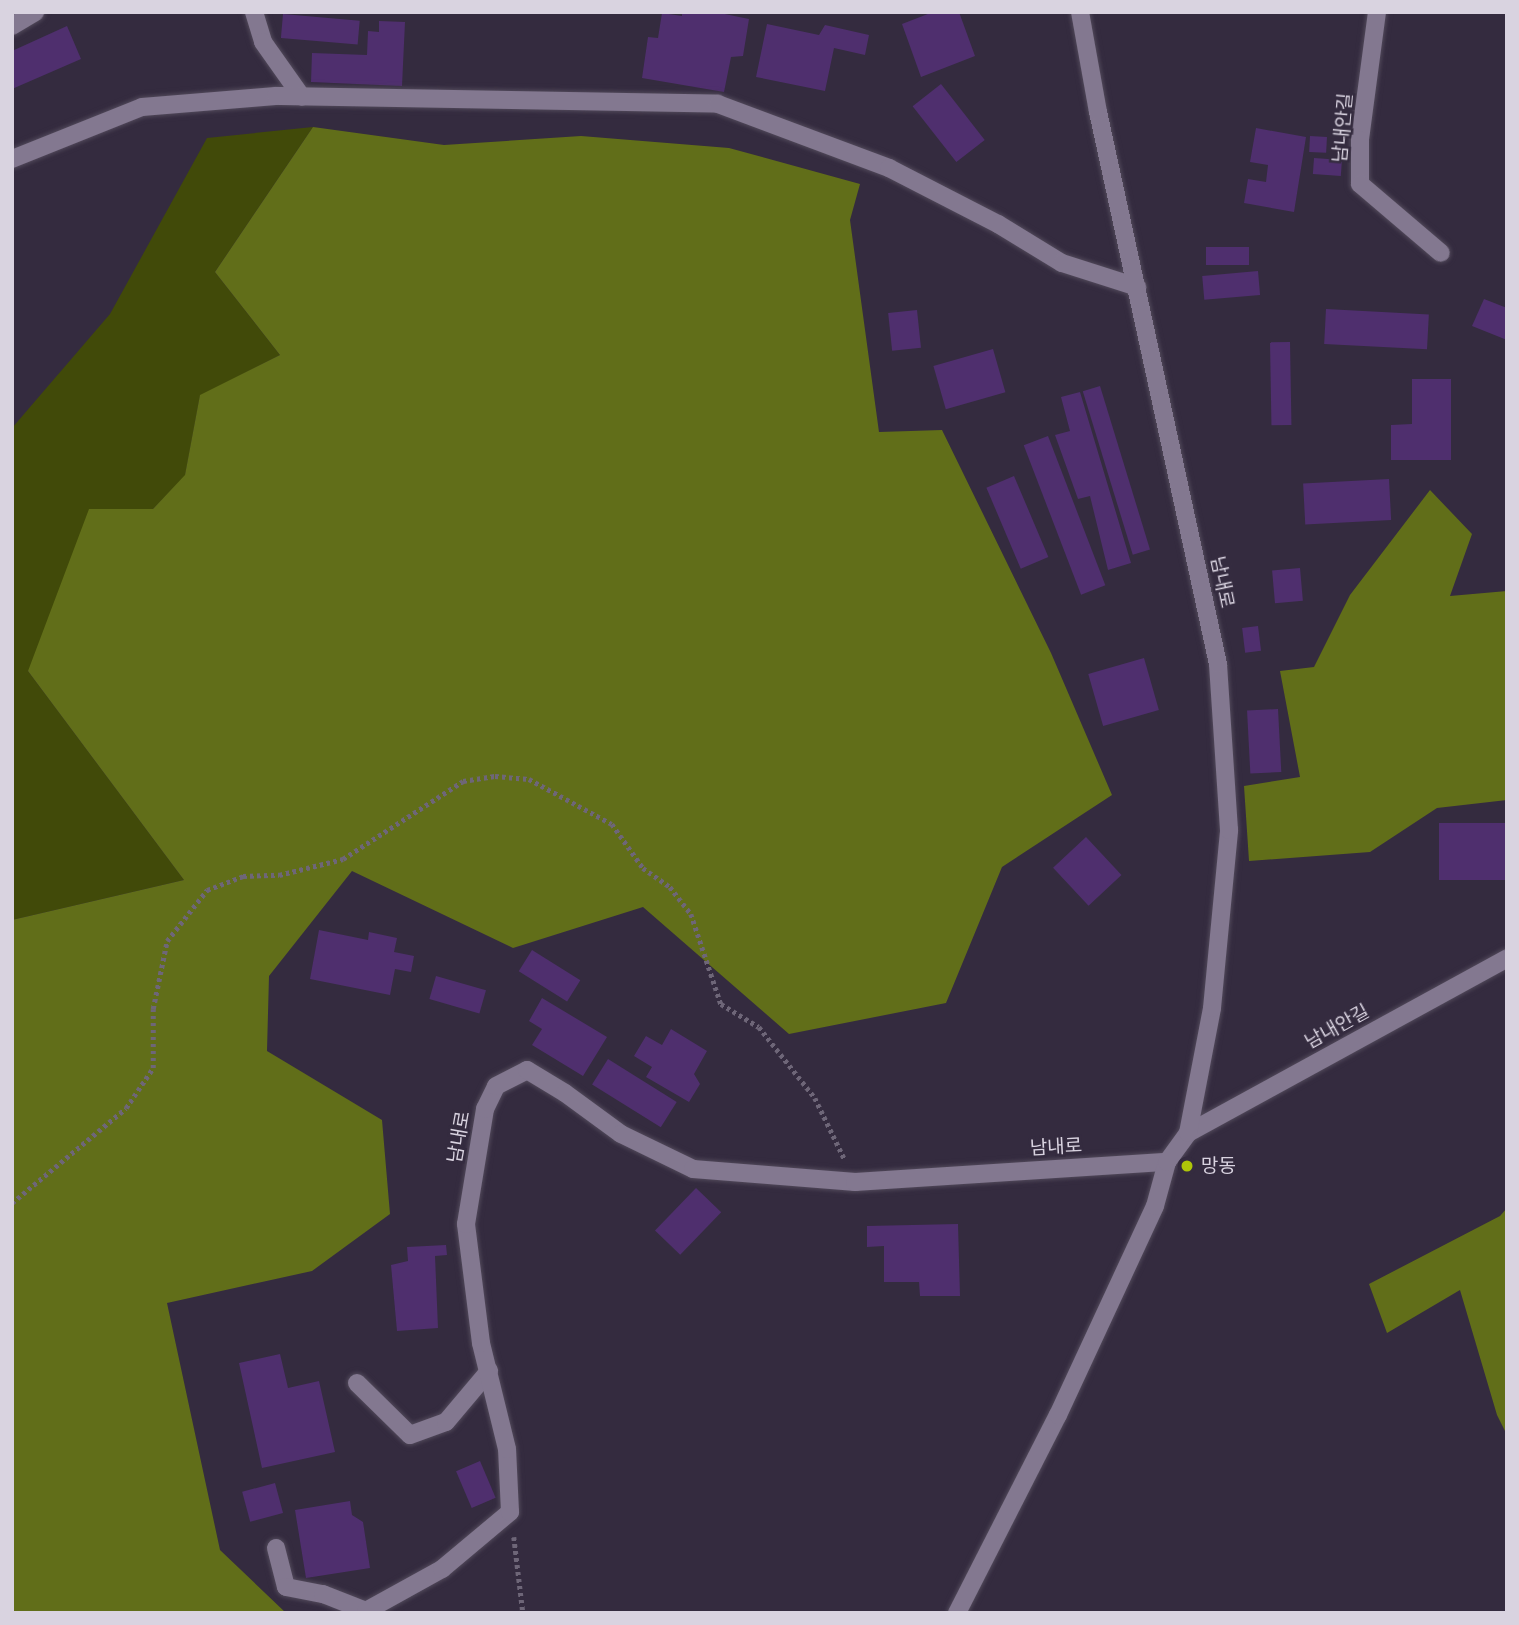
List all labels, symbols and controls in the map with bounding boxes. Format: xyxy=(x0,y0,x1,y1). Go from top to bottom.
street label: 남내안길 xyxy=(1329,92,1357,164)
street label: 남내로 xyxy=(1205,554,1239,610)
street label: 남내안길 xyxy=(1301,1000,1373,1054)
street label: 남내로 xyxy=(443,1109,475,1165)
street label: 남내로 xyxy=(1029,1134,1083,1160)
place label: 망동 xyxy=(1201,1155,1236,1177)
marker: 망동 xyxy=(1179,1158,1195,1174)

